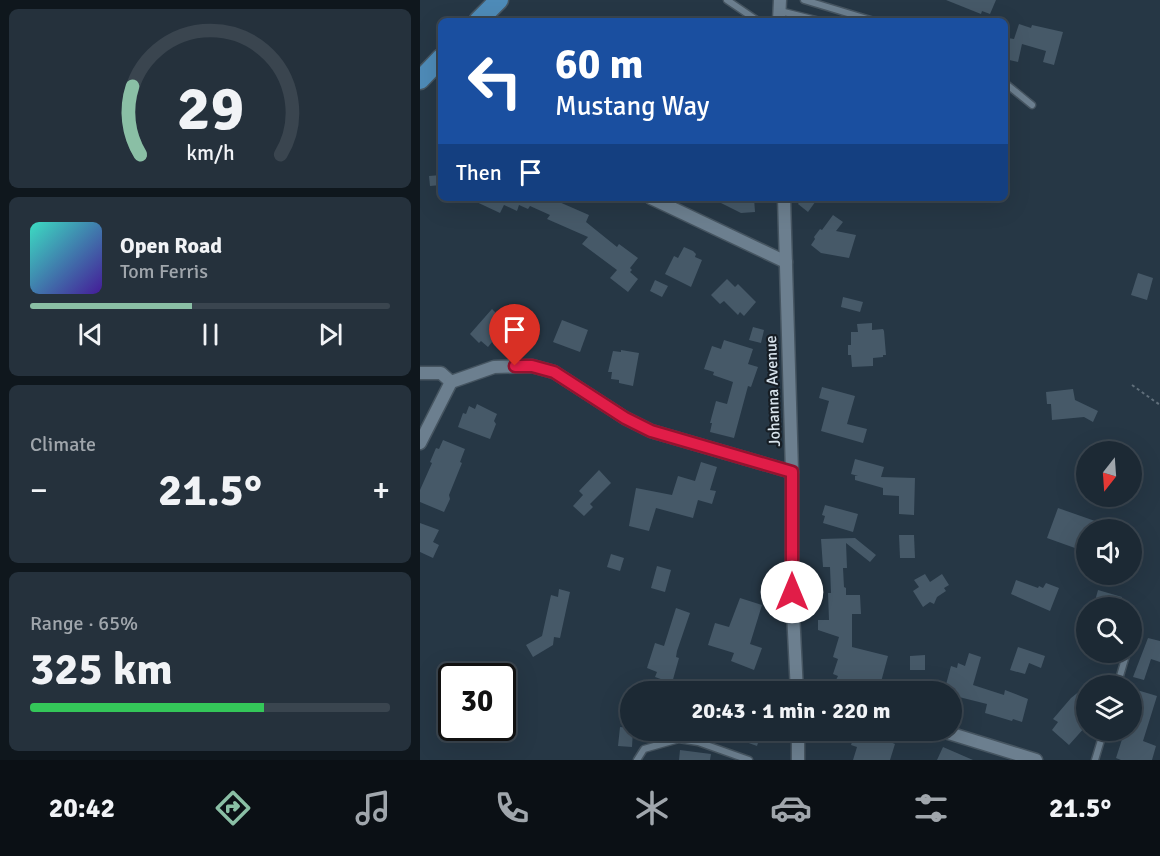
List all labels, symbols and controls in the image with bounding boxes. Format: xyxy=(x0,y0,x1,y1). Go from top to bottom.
text: 60 m xyxy=(555,39,644,90)
icon: left xyxy=(456,42,534,120)
text: 29 xyxy=(176,71,244,148)
text: Mustang Way xyxy=(555,90,709,123)
text: km/h xyxy=(186,141,234,167)
icon: arrive xyxy=(514,156,547,189)
text: Then xyxy=(456,159,502,186)
text: Open Road xyxy=(120,232,222,259)
text: Tom Ferris xyxy=(120,259,208,284)
pin xyxy=(489,304,540,366)
icon: arrive xyxy=(498,313,531,346)
icon: previous xyxy=(74,318,107,351)
icon: pause xyxy=(194,318,227,351)
icon: next xyxy=(314,318,347,351)
street label: Johanna Avenue xyxy=(761,335,785,447)
text: Climate xyxy=(30,432,96,457)
north arrow xyxy=(1076,441,1142,507)
map controls xyxy=(1076,441,1142,741)
text: 21.5° xyxy=(158,463,262,518)
text: − xyxy=(30,470,48,511)
text: + xyxy=(372,470,390,511)
button: sound xyxy=(1076,519,1142,585)
position arrow xyxy=(760,560,824,624)
button: search xyxy=(1076,597,1142,663)
text: Range · 65% xyxy=(30,611,138,636)
text: 325 km xyxy=(30,642,173,697)
speed limit sign: 30 xyxy=(438,663,516,741)
button: layers xyxy=(1076,675,1142,741)
text: 20:43 · 1 min · 220 m xyxy=(691,697,891,724)
icon: directions xyxy=(212,787,254,829)
icon: music xyxy=(352,787,394,829)
icon: phone xyxy=(491,787,533,829)
icon: climate xyxy=(631,787,673,829)
icon: car xyxy=(770,787,812,829)
icon: filters xyxy=(910,787,952,829)
text: 20:42 xyxy=(49,792,115,825)
text: 21.5° xyxy=(1049,792,1111,825)

